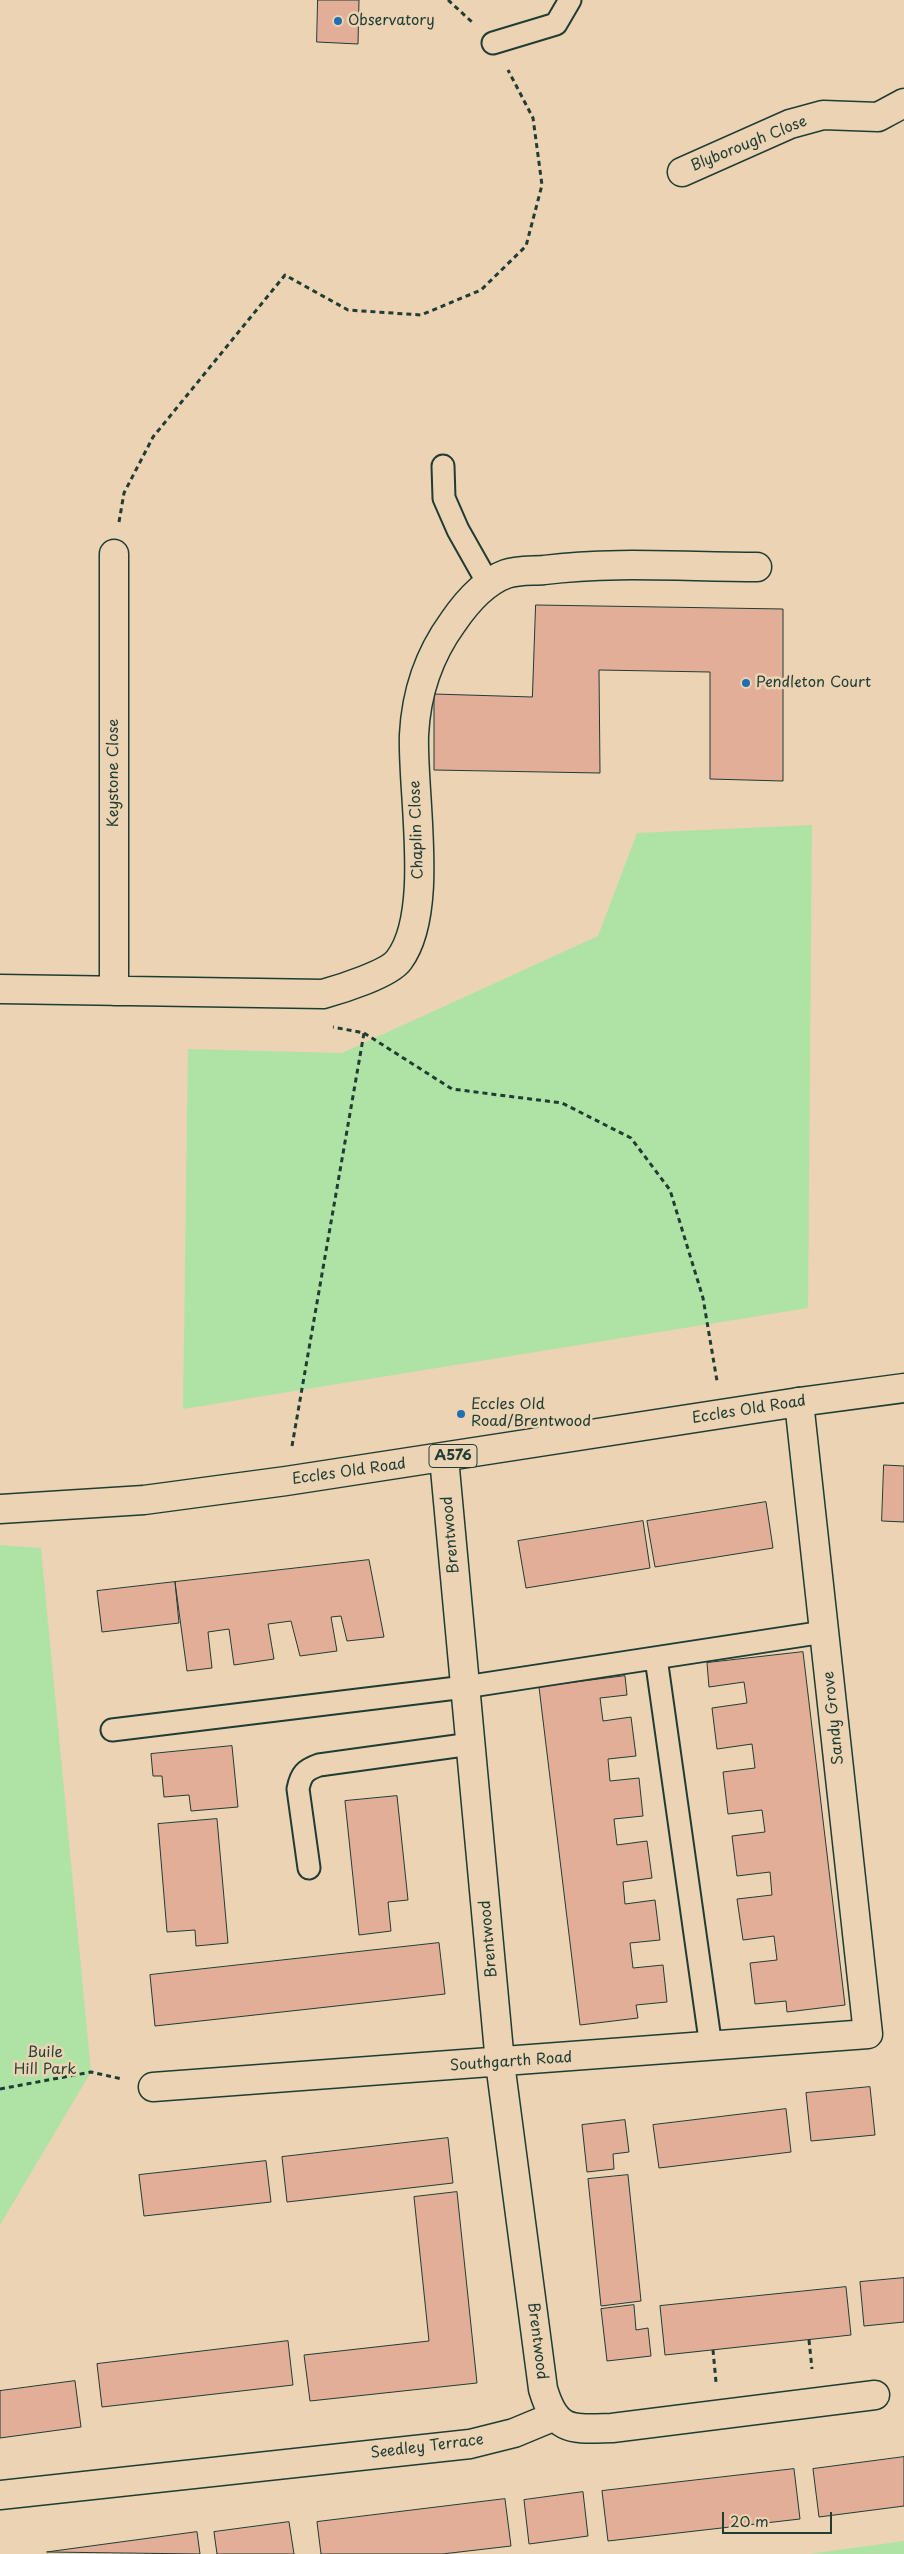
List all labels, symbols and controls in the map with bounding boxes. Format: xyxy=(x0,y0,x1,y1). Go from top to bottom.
place label: Observatory xyxy=(348,12,435,30)
marker: Observatory xyxy=(332,15,344,27)
street label: Blyborough Close xyxy=(688,113,810,175)
place label: Pendleton Court xyxy=(756,674,871,692)
marker: Pendleton Court xyxy=(740,677,752,689)
street label: Keystone Close xyxy=(105,719,123,827)
street label: Chaplin Close xyxy=(406,780,428,880)
street label: Eccles Old Road xyxy=(691,1392,807,1428)
place label: Eccles Old Road/Brentwood xyxy=(471,1396,591,1431)
marker: Eccles Old Road/Brentwood xyxy=(455,1408,467,1420)
road number: A576 xyxy=(429,1444,477,1468)
street label: Eccles Old Road xyxy=(291,1455,407,1489)
street label: Brentwood xyxy=(439,1495,463,1575)
street label: Sandy Grove xyxy=(820,1670,848,1766)
street label: Brentwood xyxy=(477,1899,501,1979)
park label: Buile Hill Park xyxy=(14,2044,76,2079)
street label: Southgarth Road xyxy=(449,2049,573,2075)
street label: Brentwood xyxy=(523,2301,551,2381)
street label: Seedley Terrace xyxy=(369,2431,485,2463)
scale bar xyxy=(724,2502,834,2534)
text: 20 m xyxy=(730,2509,769,2532)

